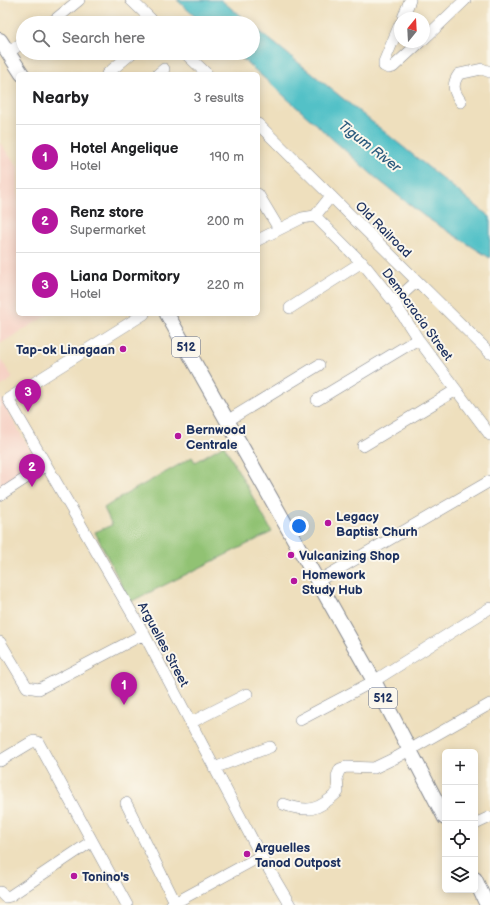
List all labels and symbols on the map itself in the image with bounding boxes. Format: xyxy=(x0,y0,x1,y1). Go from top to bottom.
north arrow xyxy=(394,12,430,48)
water label: Tigum River xyxy=(335,117,405,176)
street label: Old Railroad xyxy=(352,198,415,261)
street label: Democracia Street xyxy=(378,265,456,364)
road number: 512 xyxy=(172,337,200,357)
place label: Tap-ok Linagaan xyxy=(16,342,115,358)
marker: Tap-ok Linagaan xyxy=(118,344,128,354)
pin: 3 xyxy=(15,379,41,412)
place label: Bernwood Centrale xyxy=(186,422,246,453)
marker: Bernwood Centrale xyxy=(173,431,183,441)
pin: 2 xyxy=(19,454,45,487)
place label: Legacy Baptist Churh xyxy=(336,509,418,540)
your location xyxy=(289,516,309,536)
marker: Legacy Baptist Churh xyxy=(323,518,333,528)
place label: Vulcanizing Shop xyxy=(299,548,400,564)
marker: Vulcanizing Shop xyxy=(286,550,296,560)
place label: Homework Study Hub xyxy=(302,567,366,598)
marker: Homework Study Hub xyxy=(289,576,299,586)
street label: Arguelles Street xyxy=(134,599,192,690)
pin: 1 xyxy=(111,672,137,705)
road number: 512 xyxy=(369,688,397,708)
place label: Arguelles Tanod Outpost xyxy=(254,840,342,871)
marker: Arguelles Tanod Outpost xyxy=(242,849,252,859)
place label: Tonino's xyxy=(82,869,129,885)
marker: Tonino's xyxy=(69,871,79,881)

